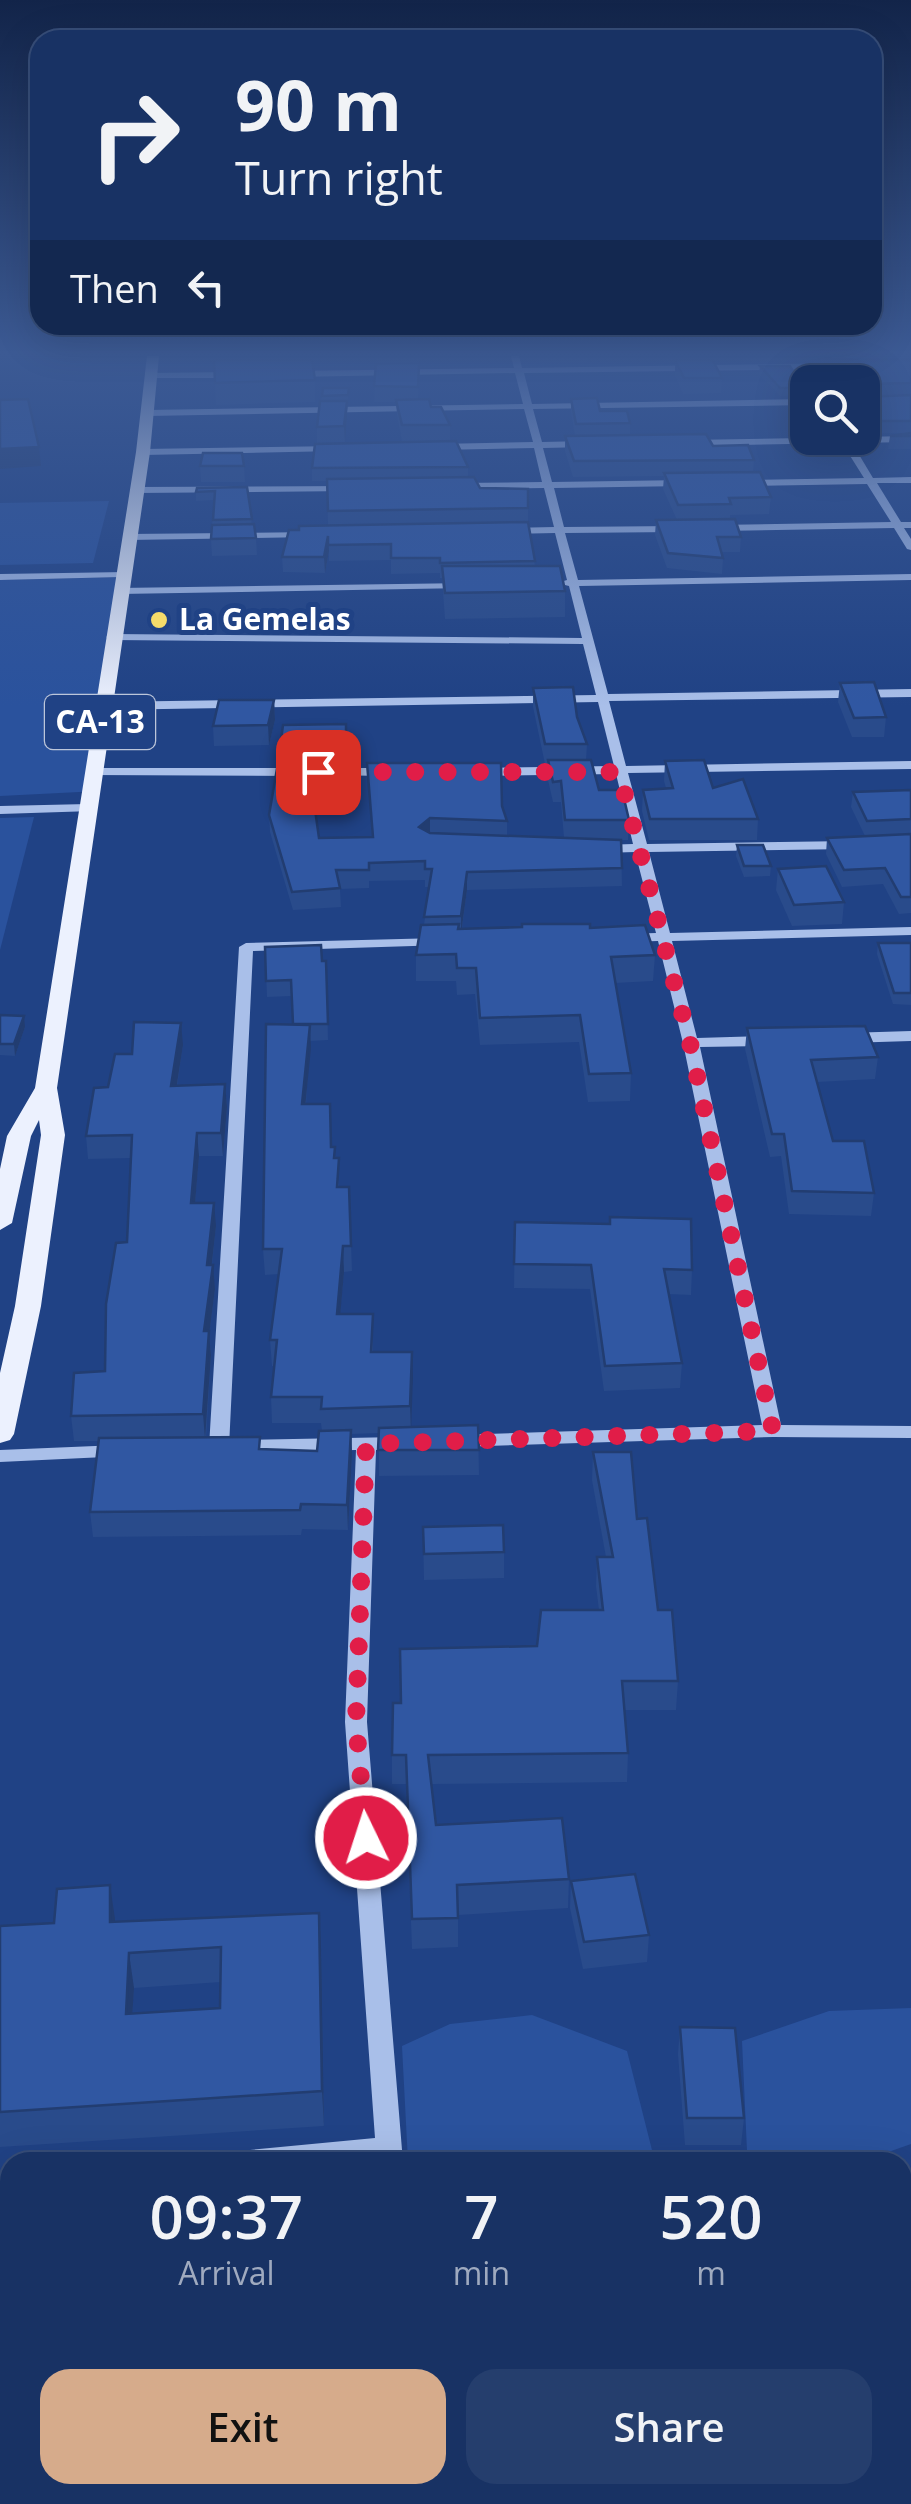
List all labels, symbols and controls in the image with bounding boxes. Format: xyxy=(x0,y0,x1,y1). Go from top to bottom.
text: 90 m xyxy=(235,56,402,152)
icon: right xyxy=(70,70,200,200)
text: Turn right xyxy=(235,147,443,208)
icon: left xyxy=(179,260,234,315)
text: Then xyxy=(70,262,159,314)
map controls xyxy=(790,365,880,455)
button: search xyxy=(790,365,880,455)
place label: La Gemelas xyxy=(179,598,351,639)
marker: La Gemelas xyxy=(148,609,170,631)
road number: CA-13 xyxy=(45,695,155,749)
pin xyxy=(276,730,361,815)
icon: arrive xyxy=(291,745,346,800)
position arrow xyxy=(314,1786,418,1890)
text: 09:37 xyxy=(150,2175,303,2257)
text: 7 xyxy=(464,2175,499,2257)
text: 520 xyxy=(660,2175,762,2257)
text: Arrival xyxy=(178,2251,275,2294)
text: min xyxy=(453,2251,510,2294)
text: m xyxy=(696,2251,726,2294)
button: Exit xyxy=(40,2369,446,2484)
button: Share xyxy=(466,2369,872,2484)

